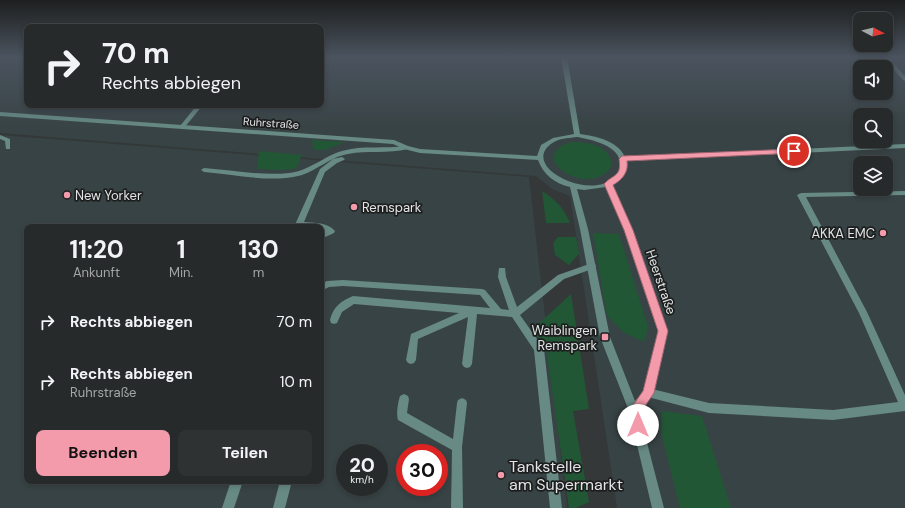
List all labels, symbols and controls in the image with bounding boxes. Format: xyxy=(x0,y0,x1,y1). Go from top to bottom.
north arrow xyxy=(853,12,893,52)
map controls xyxy=(853,12,893,196)
text: 70 m xyxy=(102,35,170,72)
icon: right xyxy=(36,40,88,92)
button: sound xyxy=(853,60,893,100)
text: Rechts abbiegen xyxy=(102,71,241,95)
button: search xyxy=(853,108,893,148)
street label: Ruhrstraße xyxy=(242,114,300,132)
pin xyxy=(777,134,811,168)
icon: arrive xyxy=(783,140,805,162)
button: layers xyxy=(853,156,893,196)
place label: New Yorker xyxy=(75,187,142,204)
marker: New Yorker xyxy=(62,190,72,200)
place label: Remspark xyxy=(362,199,422,216)
marker: Remspark xyxy=(349,202,359,212)
place label: AKKA EMC xyxy=(811,225,875,242)
marker: AKKA EMC xyxy=(878,228,888,238)
text: 11:20 xyxy=(69,234,124,265)
text: 1 xyxy=(177,234,185,265)
text: 130 xyxy=(238,234,279,265)
street label: Heerstraße xyxy=(642,247,680,317)
text: Ankunft xyxy=(73,264,120,281)
text: Min. xyxy=(169,264,193,281)
text: m xyxy=(253,264,264,281)
icon: right xyxy=(36,311,58,333)
text: Rechts abbiegen xyxy=(70,312,193,332)
text: 70 m xyxy=(277,312,312,332)
place label: Waiblingen Remspark xyxy=(531,322,597,354)
marker: Waiblingen Remspark xyxy=(600,332,610,342)
text: Rechts abbiegen xyxy=(70,364,193,384)
icon: right xyxy=(36,371,58,393)
text: 10 m xyxy=(280,372,312,392)
text: Ruhrstraße xyxy=(70,384,136,401)
position arrow xyxy=(617,404,659,446)
button: Beenden xyxy=(36,430,170,476)
button: Teilen xyxy=(178,430,312,476)
speed limit sign: 30 xyxy=(396,444,448,496)
text: 20 xyxy=(349,452,375,478)
place label: Tankstelle am Supermarkt xyxy=(509,456,623,495)
marker: Tankstelle am Supermarkt xyxy=(496,470,506,480)
text: km/h xyxy=(350,473,374,486)

